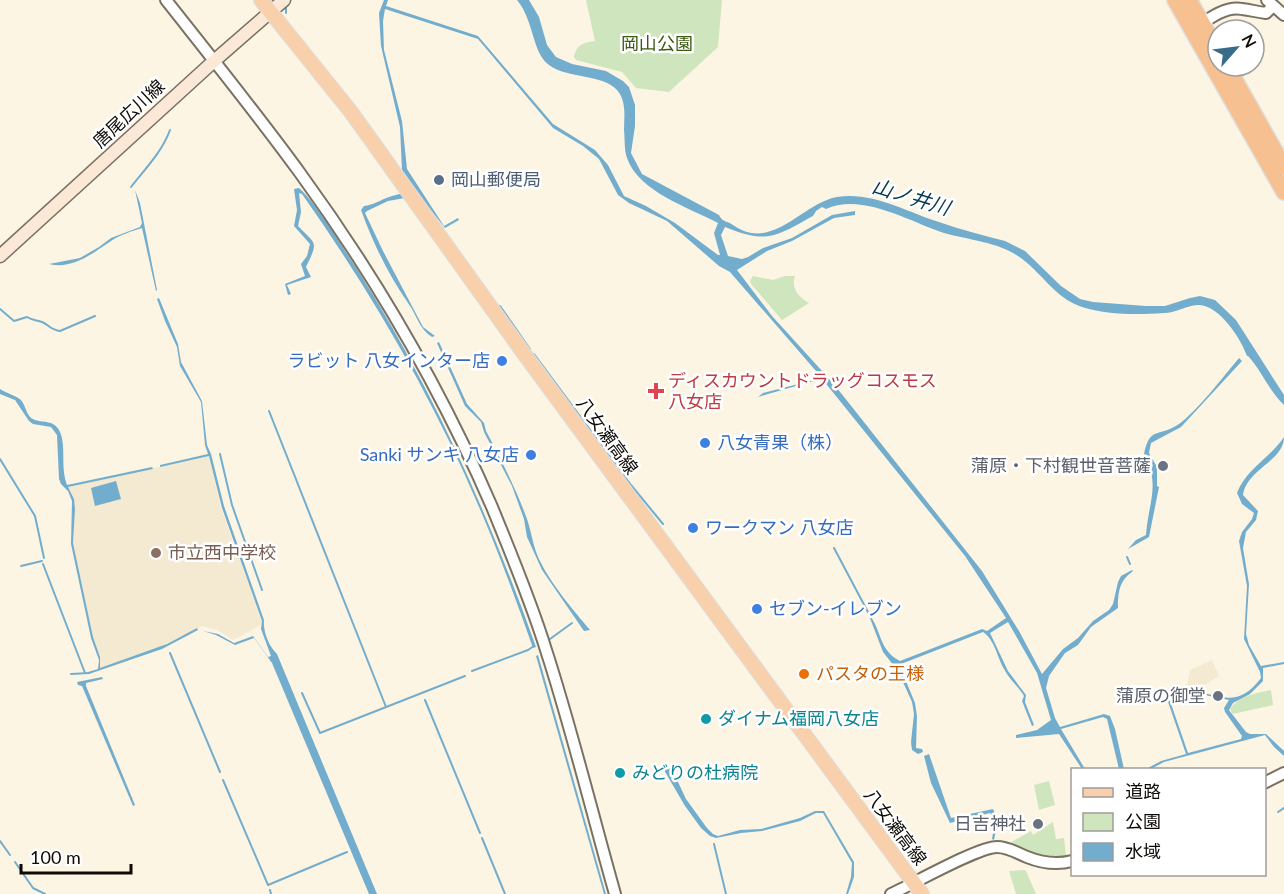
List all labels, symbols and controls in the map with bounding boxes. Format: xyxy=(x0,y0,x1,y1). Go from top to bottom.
north arrow xyxy=(1206,18,1266,78)
text: N xyxy=(1238,31,1261,51)
park label: 岡山公園 xyxy=(621,32,693,54)
street label: 唐尾広川線 xyxy=(88,75,169,152)
place label: 岡山郵便局 xyxy=(451,168,541,190)
marker: 岡山郵便局 xyxy=(432,173,446,187)
water label: 山ノ井川 xyxy=(870,173,955,220)
place label: ラビット 八女インター店 xyxy=(287,349,490,371)
marker: ラビット 八女インター店 xyxy=(495,354,509,368)
place label: ディスカウントドラッグコスモス 八女店 xyxy=(668,369,937,412)
marker: ディスカウントドラッグコスモス 八女店 xyxy=(649,384,663,398)
street label: 八女瀬高線 xyxy=(572,393,643,478)
place label: 八女青果（株） xyxy=(717,431,843,453)
marker: 八女青果（株） xyxy=(698,436,712,450)
place label: Sanki サンキ 八女店 xyxy=(360,443,519,465)
marker: Sanki サンキ 八女店 xyxy=(524,448,538,462)
place label: 蒲原・下村観世音菩薩 xyxy=(971,454,1151,476)
marker: 蒲原・下村観世音菩薩 xyxy=(1156,459,1170,473)
place label: ワークマン 八女店 xyxy=(705,516,854,538)
marker: ワークマン 八女店 xyxy=(686,521,700,535)
place label: 市立西中学校 xyxy=(168,541,276,563)
marker: 市立西中学校 xyxy=(149,546,163,560)
place label: セブン-イレブン xyxy=(769,597,902,619)
marker: セブン-イレブン xyxy=(750,602,764,616)
place label: パスタの王様 xyxy=(816,662,924,684)
marker: パスタの王様 xyxy=(797,667,811,681)
place label: 蒲原の御堂 xyxy=(1116,684,1206,706)
marker: 蒲原の御堂 xyxy=(1211,689,1225,703)
place label: ダイナム福岡八女店 xyxy=(718,707,879,729)
marker: ダイナム福岡八女店 xyxy=(699,712,713,726)
place label: みどりの杜病院 xyxy=(632,761,758,783)
marker: みどりの杜病院 xyxy=(613,766,627,780)
legend xyxy=(1071,768,1266,876)
text: 道路 xyxy=(1125,780,1161,802)
street label: 八女瀬高線 xyxy=(860,784,932,869)
text: 公園 xyxy=(1125,810,1161,832)
place label: 日吉神社 xyxy=(954,812,1026,834)
marker: 日吉神社 xyxy=(1031,817,1045,831)
scale bar xyxy=(21,837,130,875)
text: 水域 xyxy=(1125,840,1161,862)
text: 100 m xyxy=(30,846,81,868)

